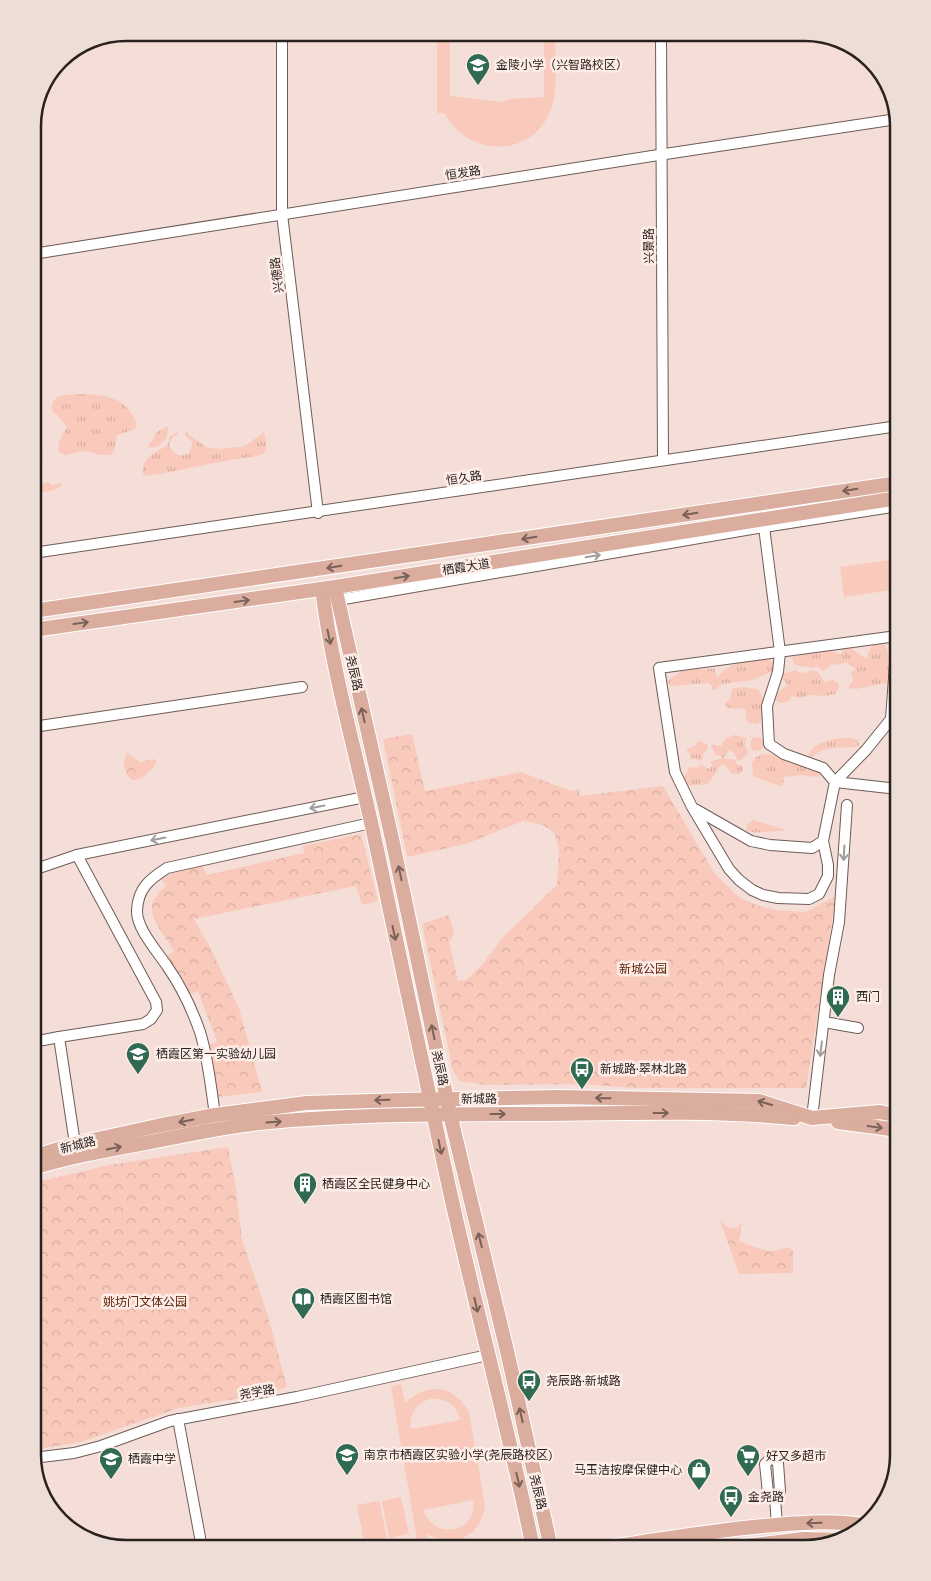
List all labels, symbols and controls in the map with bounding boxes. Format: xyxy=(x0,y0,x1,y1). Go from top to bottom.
school or university icon: 金陵小学（兴智路校区） xyxy=(465,52,491,86)
place label: 金陵小学（兴智路校区） xyxy=(496,58,628,72)
street label: 恒发路 xyxy=(444,163,482,183)
street label: 兴景路 xyxy=(642,228,656,264)
street label: 兴德路 xyxy=(268,256,286,294)
street label: 恒久路 xyxy=(445,468,483,488)
one-way arrow xyxy=(843,485,859,495)
one-way arrow xyxy=(682,509,698,519)
one-way arrow xyxy=(521,533,537,543)
one-way arrow xyxy=(584,551,600,561)
street label: 栖霞大道 xyxy=(441,556,491,578)
one-way arrow xyxy=(326,563,342,573)
one-way arrow xyxy=(394,571,410,581)
one-way arrow xyxy=(233,595,249,605)
one-way arrow xyxy=(73,618,89,628)
one-way arrow xyxy=(325,629,334,645)
street label: 尧辰路 xyxy=(343,654,365,692)
one-way arrow xyxy=(358,707,367,723)
one-way arrow xyxy=(310,803,326,812)
one-way arrow xyxy=(150,835,166,844)
one-way arrow xyxy=(839,845,848,861)
one-way arrow xyxy=(394,865,404,881)
one-way arrow xyxy=(390,924,400,940)
park label: 新城公园 xyxy=(619,962,667,976)
building icon: 西门 xyxy=(825,984,851,1018)
place label: 西门 xyxy=(856,990,880,1004)
one-way arrow xyxy=(427,1024,437,1040)
school or university icon: 栖霞区第一实验幼儿园 xyxy=(125,1041,151,1075)
one-way arrow xyxy=(816,1041,826,1057)
place label: 栖霞区第一实验幼儿园 xyxy=(156,1047,276,1061)
street label: 尧辰路 xyxy=(429,1049,451,1087)
bus stop icon: 新城路·翠林北路 xyxy=(569,1056,595,1090)
place label: 新城路·翠林北路 xyxy=(600,1062,687,1076)
street label: 新城路 xyxy=(461,1092,497,1106)
one-way arrow xyxy=(595,1093,612,1103)
one-way arrow xyxy=(374,1096,390,1105)
one-way arrow xyxy=(758,1098,774,1108)
one-way arrow xyxy=(652,1108,669,1118)
one-way arrow xyxy=(490,1109,506,1119)
one-way arrow xyxy=(178,1116,194,1126)
one-way arrow xyxy=(266,1117,282,1127)
one-way arrow xyxy=(867,1122,883,1132)
street label: 新城路 xyxy=(59,1134,97,1156)
one-way arrow xyxy=(436,1139,445,1155)
one-way arrow xyxy=(106,1143,122,1153)
building icon: 栖霞区全民健身中心 xyxy=(292,1171,318,1205)
place label: 栖霞区全民健身中心 xyxy=(322,1177,430,1191)
one-way arrow xyxy=(475,1233,484,1249)
library icon: 栖霞区图书馆 xyxy=(290,1286,316,1320)
place label: 栖霞区图书馆 xyxy=(320,1292,392,1306)
park label: 姚坊门文体公园 xyxy=(103,1295,187,1309)
one-way arrow xyxy=(472,1297,481,1313)
bus stop icon: 尧辰路·新城路 xyxy=(516,1368,542,1402)
place label: 尧辰路·新城路 xyxy=(546,1374,621,1388)
street label: 尧学路 xyxy=(238,1382,276,1402)
one-way arrow xyxy=(516,1408,525,1424)
school or university icon: 南京市栖霞区实验小学(尧辰路校区) xyxy=(334,1442,360,1476)
supermarket icon: 好又多超市 xyxy=(735,1443,761,1477)
school or university icon: 栖霞中学 xyxy=(98,1446,124,1480)
place label: 南京市栖霞区实验小学(尧辰路校区) xyxy=(364,1448,552,1462)
place label: 好又多超市 xyxy=(766,1449,826,1463)
place label: 栖霞中学 xyxy=(128,1452,176,1466)
shop icon: 马玉洁按摩保健中心 xyxy=(686,1457,712,1491)
place label: 马玉洁按摩保健中心 xyxy=(574,1463,682,1477)
one-way arrow xyxy=(514,1472,524,1488)
street label: 尧辰路 xyxy=(527,1473,549,1511)
bus stop icon: 金尧路 xyxy=(718,1484,744,1518)
place label: 金尧路 xyxy=(748,1490,784,1504)
one-way arrow xyxy=(806,1518,822,1527)

